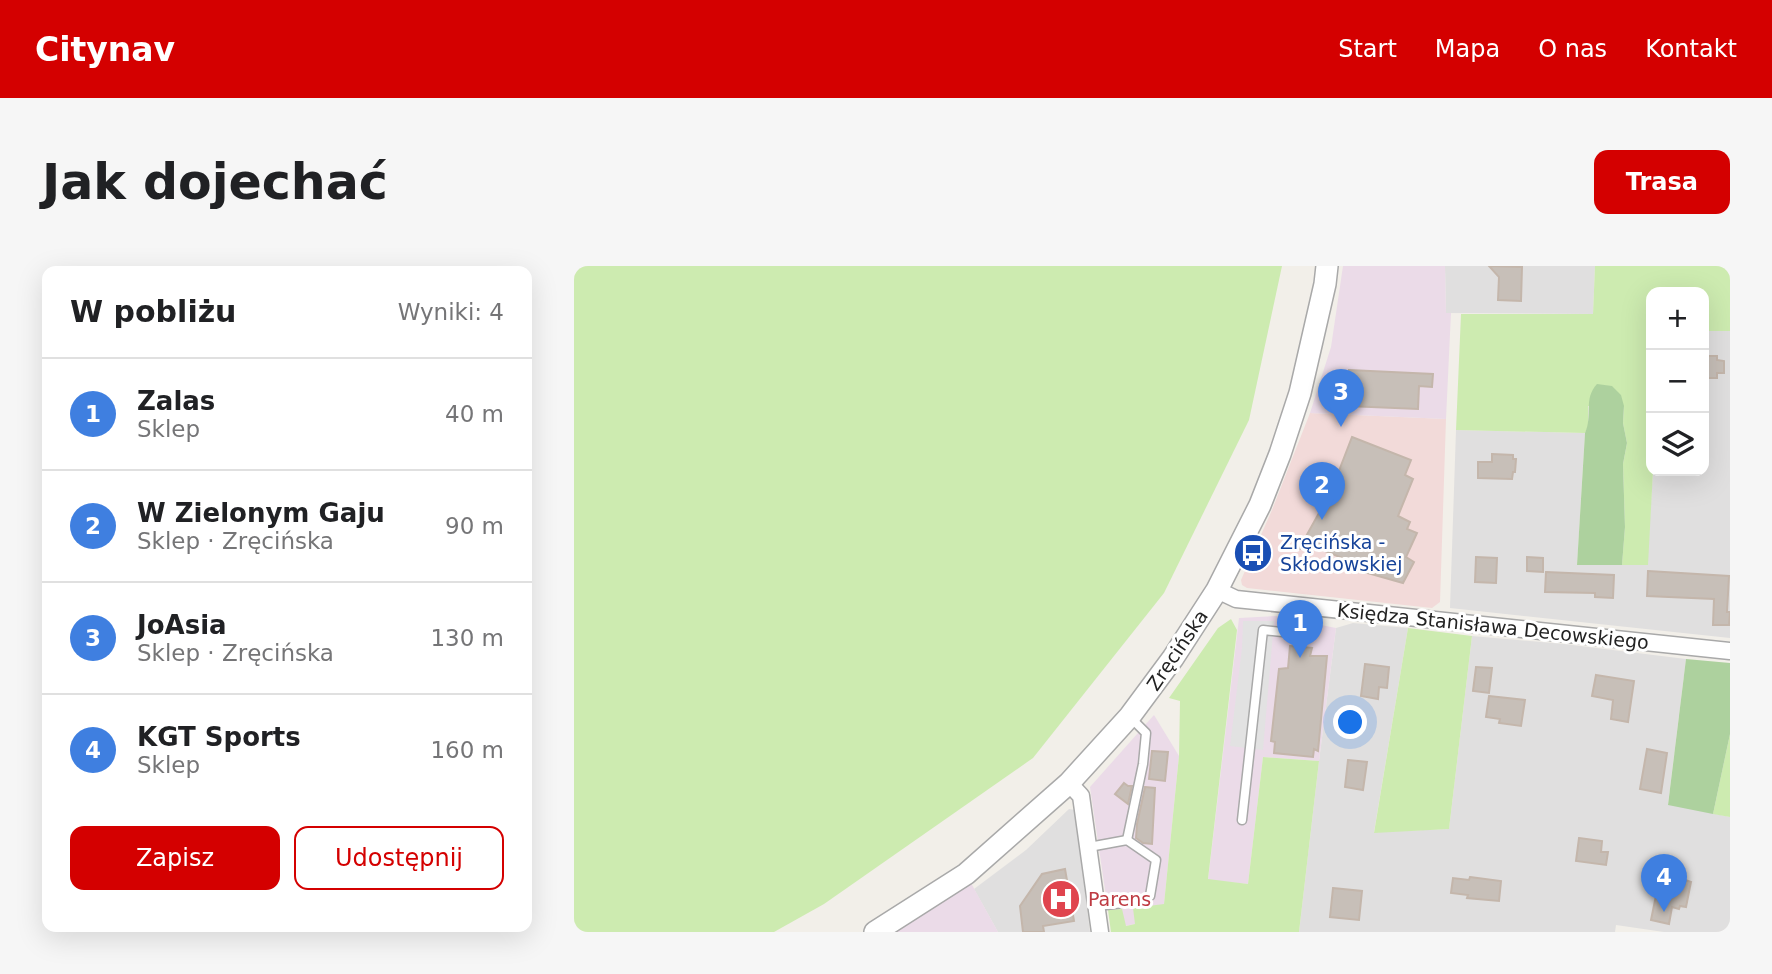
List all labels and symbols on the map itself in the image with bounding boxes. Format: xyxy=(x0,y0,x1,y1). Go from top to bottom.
pin: 3 xyxy=(1318,369,1364,427)
pin: 2 xyxy=(1299,462,1345,520)
place label: Zręcińska - Skłodowskiej xyxy=(1280,531,1402,575)
bus stop icon: Zręcińska - Skłodowskiej xyxy=(1232,532,1274,574)
street label: Księdza Stanisława Decowskiego xyxy=(1336,599,1650,653)
pin: 1 xyxy=(1277,600,1323,658)
street label: Zręcińska xyxy=(1142,606,1212,694)
your location xyxy=(1333,705,1367,739)
pin: 4 xyxy=(1641,854,1687,912)
hospital icon: Parens xyxy=(1040,878,1082,920)
place label: Parens xyxy=(1088,888,1151,910)

